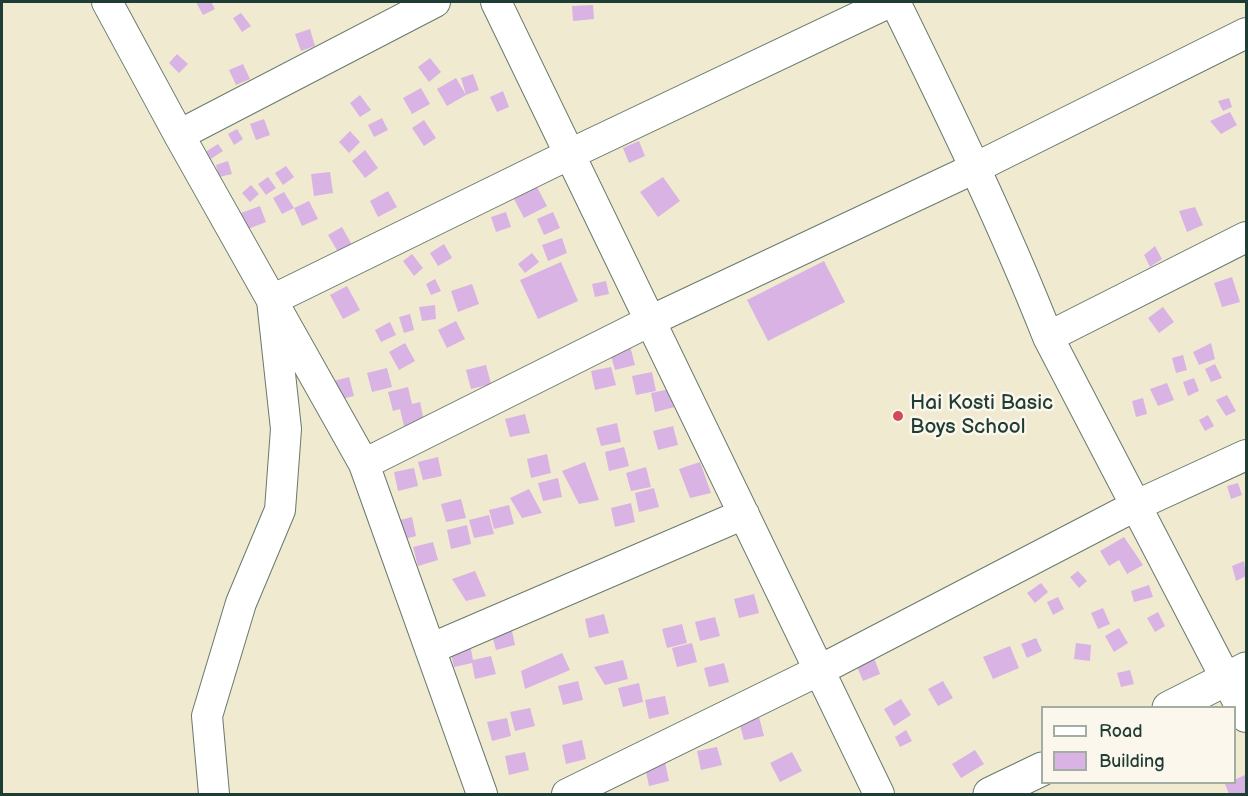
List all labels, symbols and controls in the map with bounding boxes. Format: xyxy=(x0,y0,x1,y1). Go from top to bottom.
place label: Hai Kosti Basic Boys School xyxy=(910,391,1053,441)
marker: Hai Kosti Basic Boys School xyxy=(891,409,905,423)
legend xyxy=(1041,706,1236,784)
text: Road xyxy=(1099,721,1143,742)
text: Building xyxy=(1099,751,1165,772)

